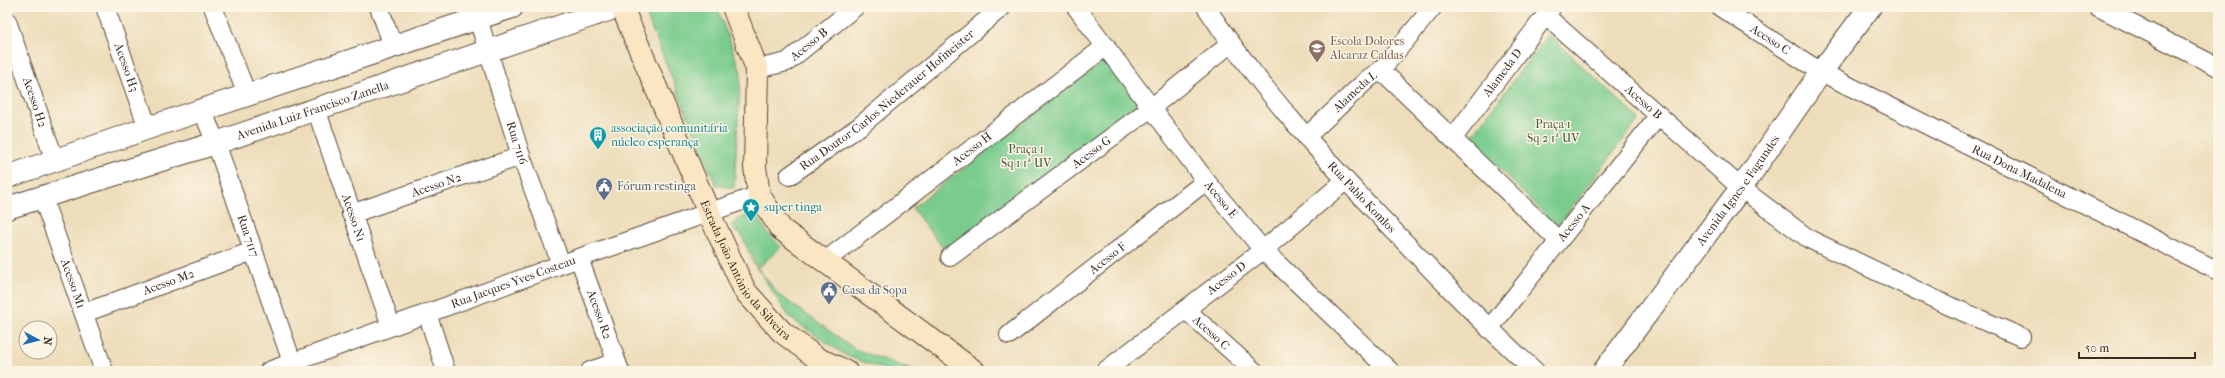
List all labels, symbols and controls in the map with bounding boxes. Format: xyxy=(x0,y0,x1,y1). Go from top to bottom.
street label: Acesso C xyxy=(1747,21,1793,57)
street label: Acesso B xyxy=(786,25,831,64)
street label: Rua Doutor Carlos Niederauer Hofmeister xyxy=(797,26,977,173)
place label: Escola Dolores Alcaraz Caldas xyxy=(1329,34,1405,62)
school or university icon: Escola Dolores Alcaraz Caldas xyxy=(1307,38,1327,63)
street label: Acesso H3 xyxy=(111,40,142,94)
street label: Alameda D xyxy=(1479,46,1525,100)
street label: Alameda L xyxy=(1330,67,1380,116)
street label: Acesso H2 xyxy=(19,74,50,129)
street label: Avenida Luiz Francisco Zanella xyxy=(234,78,391,143)
street label: Acesso B xyxy=(1621,81,1665,122)
park label: Praça 1 Sq 2 1ª UV xyxy=(1527,117,1580,145)
street label: Rua 7116 xyxy=(504,120,531,167)
place label: associação comunitária núcleo esperança xyxy=(611,121,728,150)
building icon: associação comunitária núcleo esperança xyxy=(588,125,608,150)
street label: Acesso H xyxy=(949,129,995,169)
street label: Avenida Ignes e Fagundes xyxy=(1693,132,1783,249)
street label: Acesso G xyxy=(1068,133,1114,172)
park label: Praça 1 Sq 1 1ª UV xyxy=(1001,142,1052,170)
street label: Rua Dona Madalena xyxy=(1970,142,2069,201)
street label: Rua Pablo Komlos xyxy=(1325,159,1399,236)
street label: Acesso N2 xyxy=(408,170,463,200)
public building icon: Fórum restinga xyxy=(594,176,614,201)
street label: Acesso E xyxy=(1201,177,1241,221)
place label: Fórum restinga xyxy=(617,179,696,193)
street label: Acesso N1 xyxy=(338,191,368,244)
place icon: super tinga xyxy=(741,197,761,222)
street label: Estrada João Antônio da Silveira xyxy=(697,198,794,343)
place label: super tinga xyxy=(764,200,823,214)
street label: Acesso A xyxy=(1554,201,1593,245)
street label: Rua 7117 xyxy=(234,213,262,259)
street label: Acesso F xyxy=(1085,239,1129,277)
street label: Rua Jacques Yves Costeau xyxy=(449,253,578,311)
street label: Acesso M1 xyxy=(57,256,88,310)
street label: Acesso D xyxy=(1203,259,1249,298)
street label: Acesso M2 xyxy=(140,266,196,298)
public building icon: Casa da Sopa xyxy=(819,280,839,305)
place label: Casa da Sopa xyxy=(842,283,908,297)
street label: Acesso R2 xyxy=(584,287,615,341)
street label: Acesso C xyxy=(1189,312,1233,353)
north arrow xyxy=(18,320,58,360)
scale bar xyxy=(2079,334,2195,360)
text: N xyxy=(40,336,54,347)
text: 50 m xyxy=(2085,341,2109,355)

